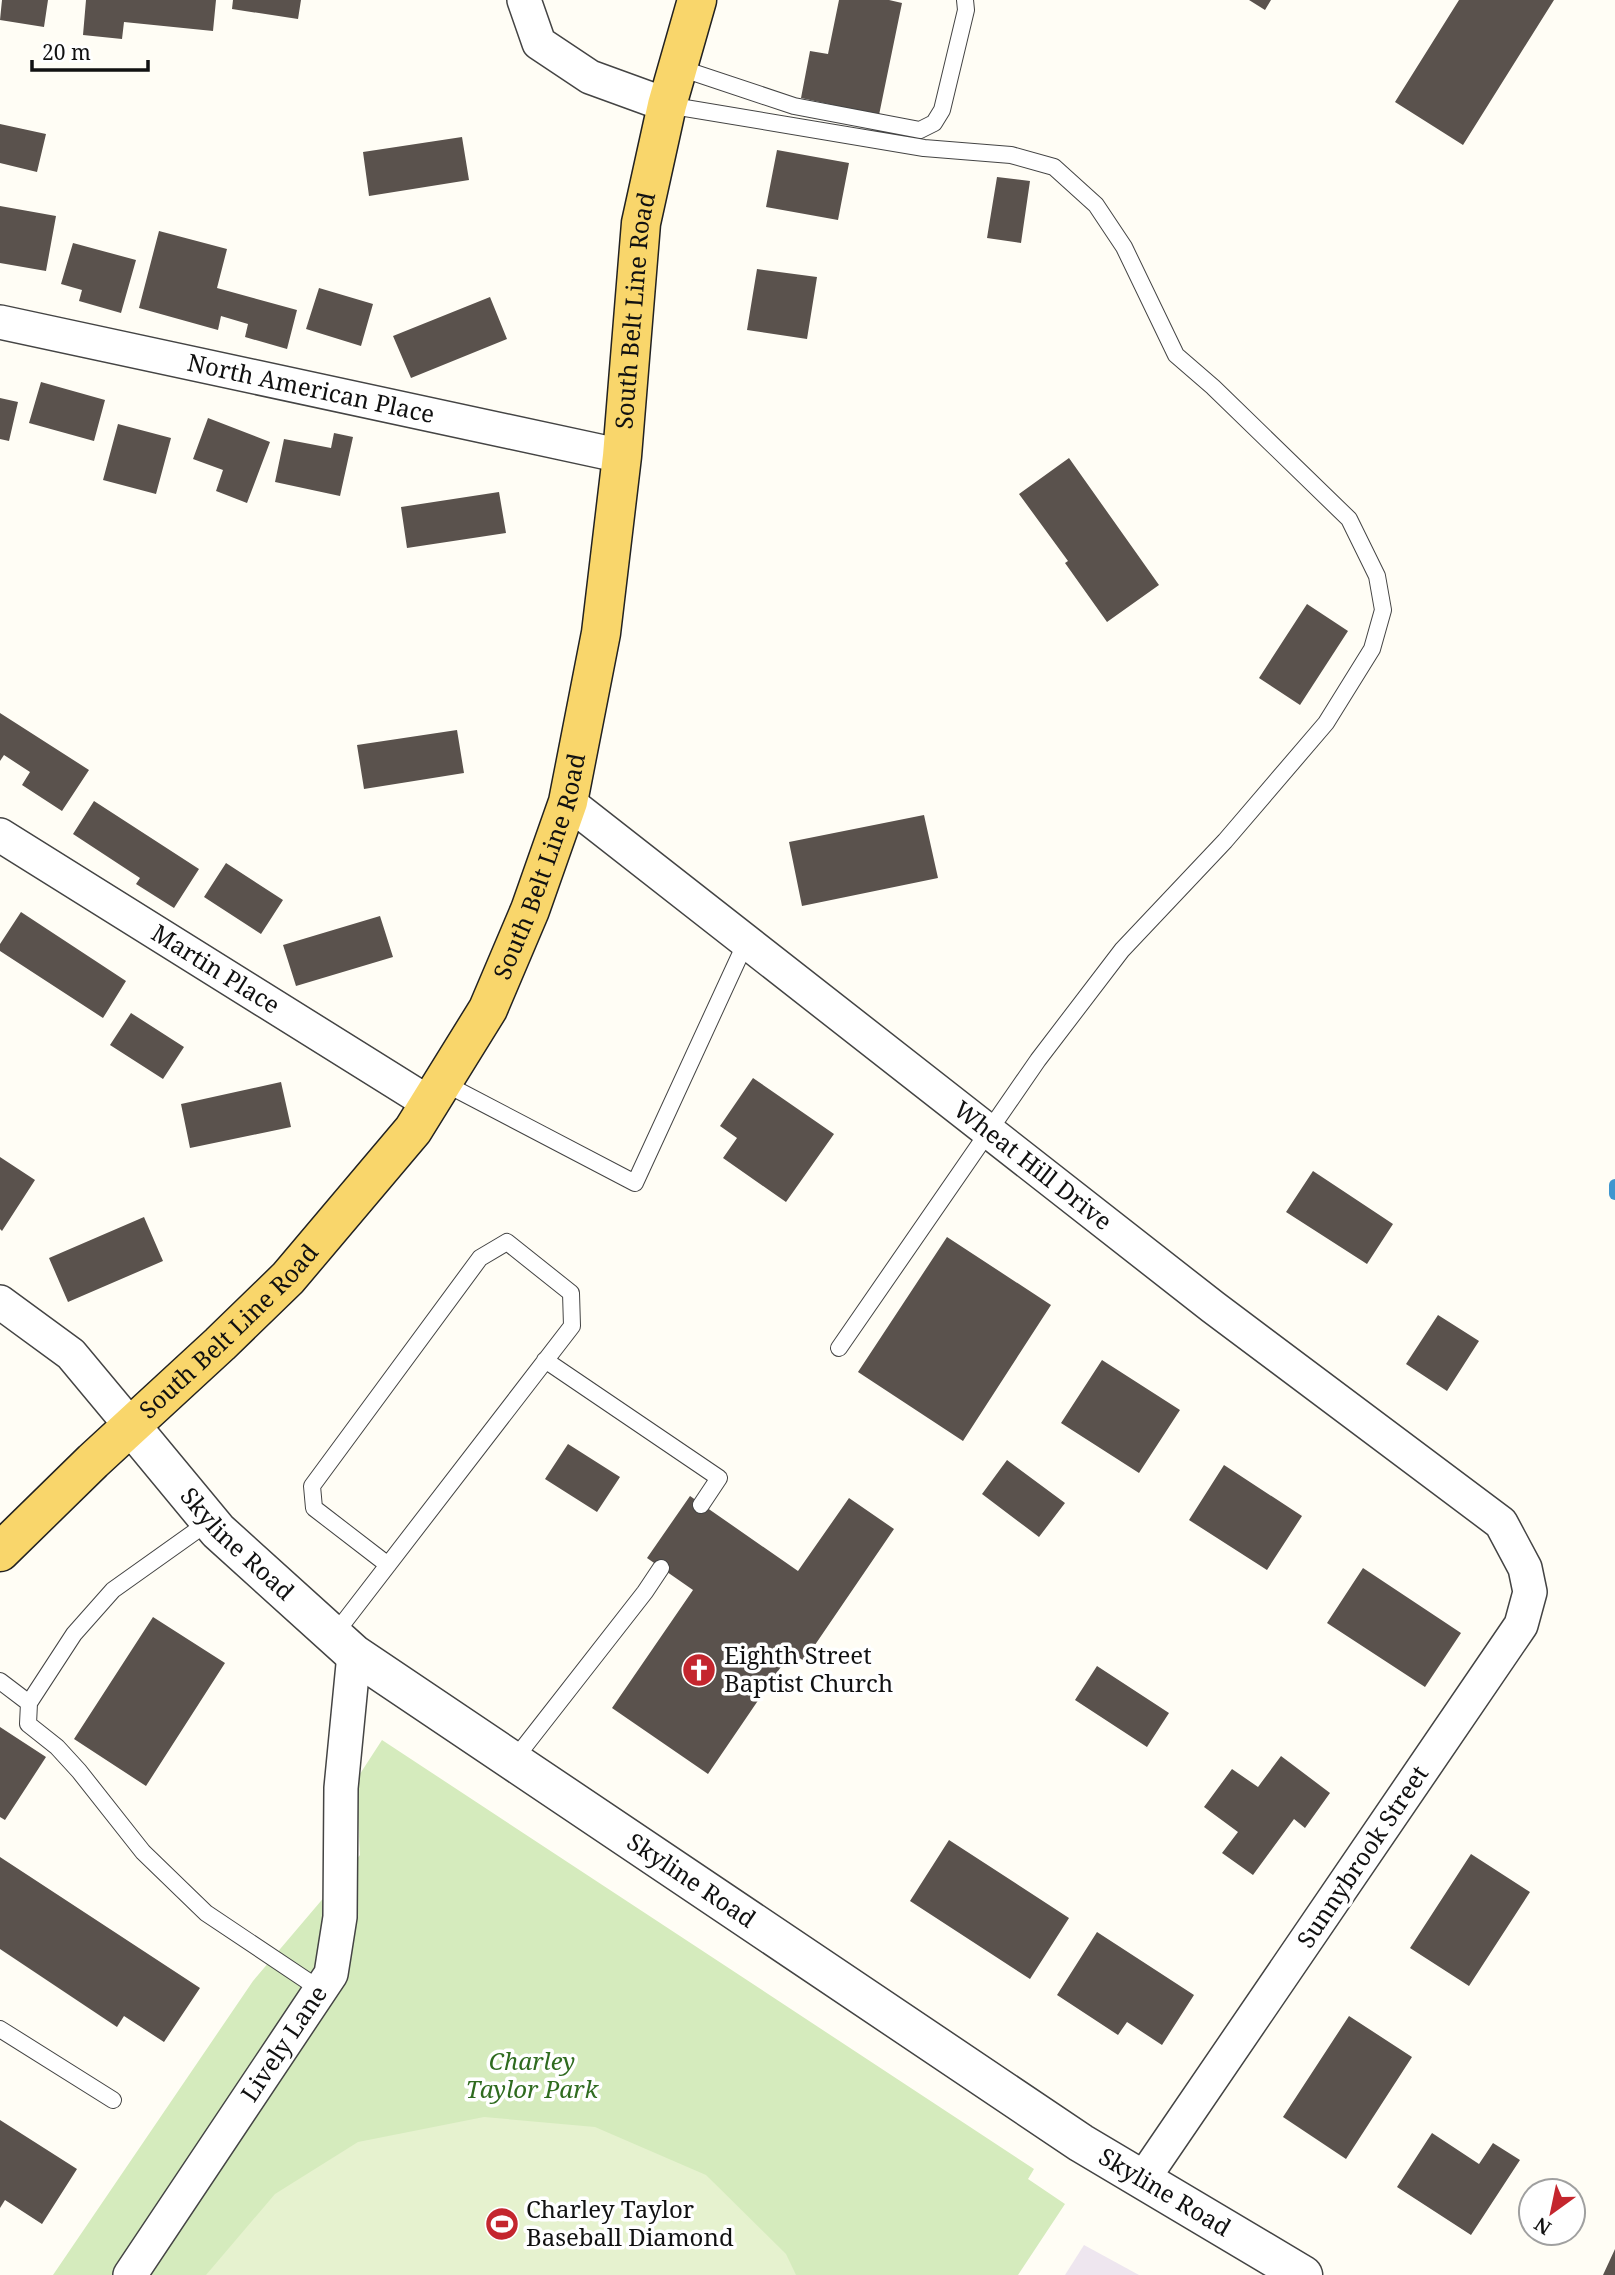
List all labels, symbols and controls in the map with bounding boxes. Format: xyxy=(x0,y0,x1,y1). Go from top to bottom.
scale bar xyxy=(32,28,147,72)
text: 20 m xyxy=(42,38,91,66)
street label: South Belt Line Road xyxy=(606,189,662,430)
street label: North American Place xyxy=(184,345,438,430)
street label: South Belt Line Road xyxy=(484,750,592,984)
street label: Martin Place xyxy=(146,916,287,1021)
street label: Wheat Hill Drive xyxy=(948,1092,1119,1237)
street label: South Belt Line Road xyxy=(131,1236,325,1425)
street label: Skyline Road xyxy=(174,1480,302,1607)
place label: Eighth Street Baptist Church xyxy=(724,1638,893,1699)
church icon: Eighth Street Baptist Church xyxy=(680,1651,718,1689)
street label: Sunnybrook Street xyxy=(1288,1759,1435,1954)
street label: Skyline Road xyxy=(621,1824,763,1935)
street label: Lively Lane xyxy=(232,1978,334,2108)
park label: Charley Taylor Park xyxy=(466,2044,599,2105)
street label: Skyline Road xyxy=(1093,2139,1238,2244)
north arrow xyxy=(1517,2177,1587,2247)
place label: Charley Taylor Baseball Diamond xyxy=(526,2192,734,2253)
sports icon: Charley Taylor Baseball Diamond xyxy=(483,2205,521,2243)
text: N xyxy=(1529,2211,1556,2241)

